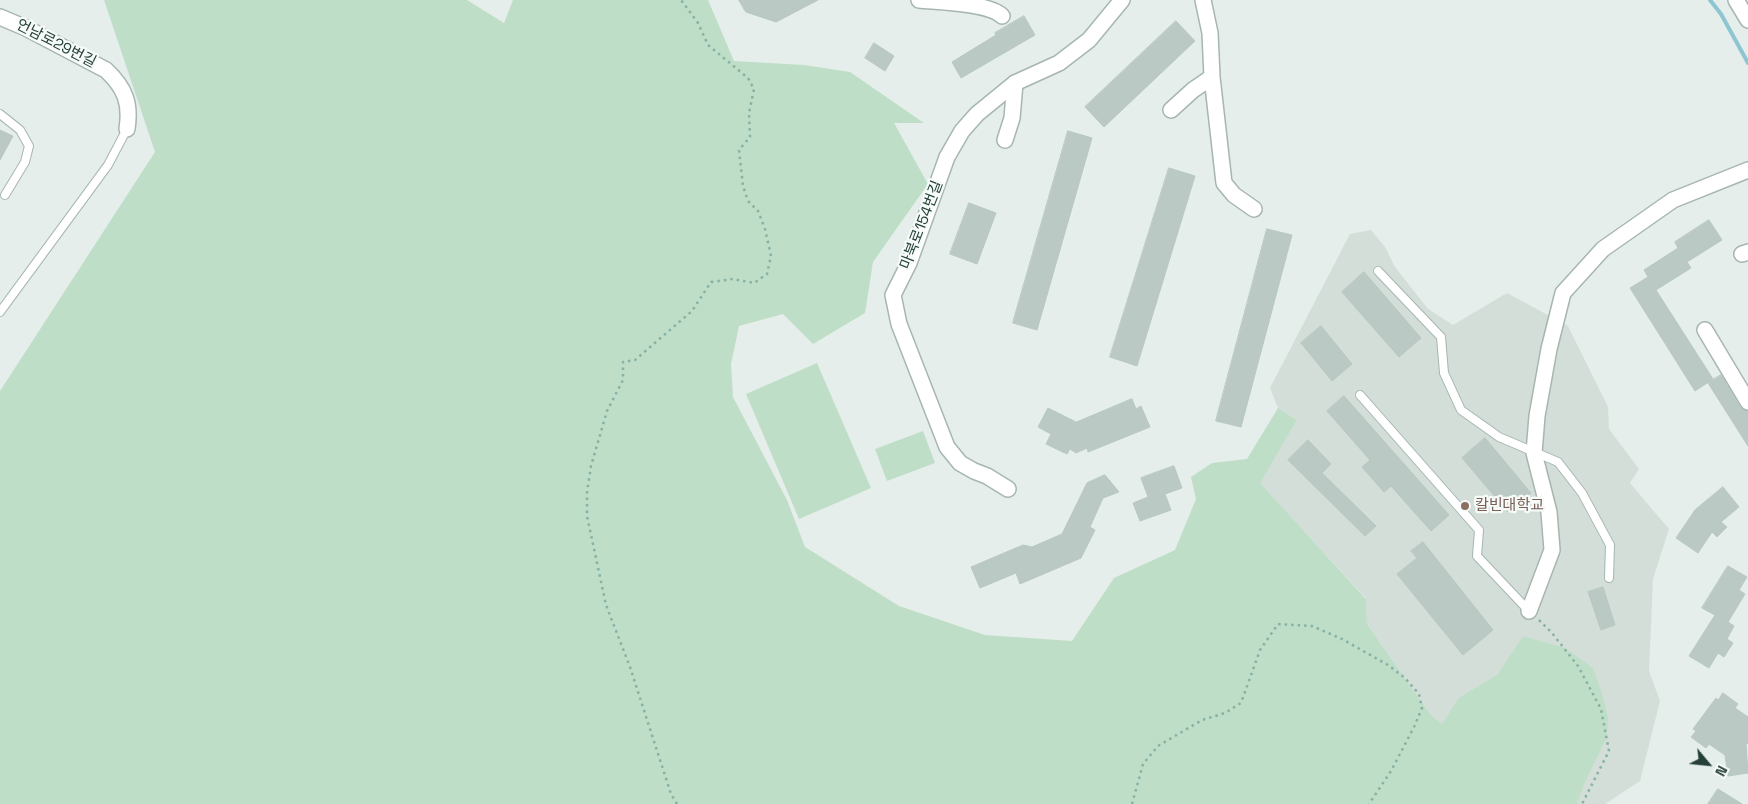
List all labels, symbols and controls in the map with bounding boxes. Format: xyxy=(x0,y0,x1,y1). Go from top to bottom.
street label: 언남로29번길 xyxy=(13,16,99,72)
street label: 마북로154번길 xyxy=(897,178,947,272)
place label: 칼빈대학교 xyxy=(1475,497,1544,515)
marker: 칼빈대학교 xyxy=(1459,500,1471,512)
north arrow xyxy=(1683,739,1733,789)
text: N xyxy=(1711,763,1731,779)

